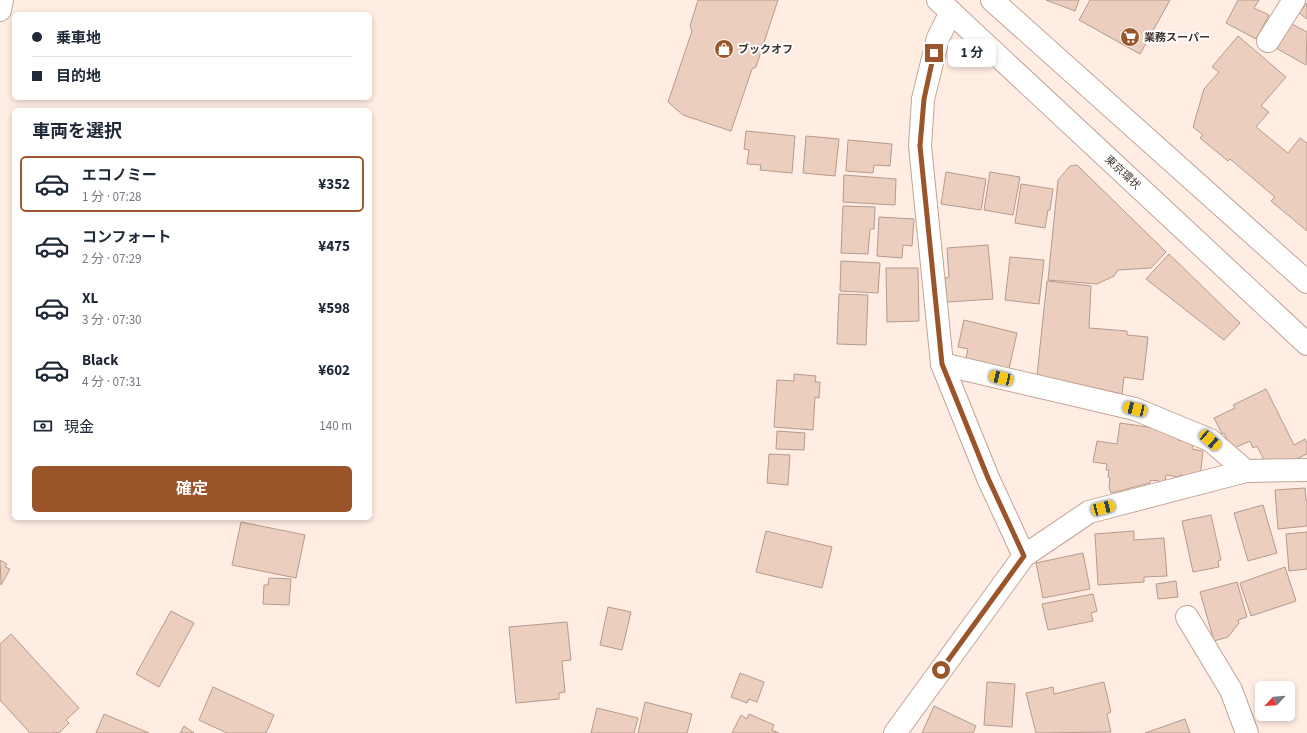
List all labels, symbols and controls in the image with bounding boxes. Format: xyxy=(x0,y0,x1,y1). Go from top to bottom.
supermarket icon: 業務スーパー xyxy=(1119,26,1141,48)
text: 乗車地 xyxy=(56,28,101,49)
place label: 業務スーパー xyxy=(1144,30,1210,45)
shop icon: ブックオフ xyxy=(713,38,735,60)
callout: 1 分 xyxy=(948,39,996,67)
place label: ブックオフ xyxy=(738,42,793,57)
route end xyxy=(925,44,943,62)
text: 1 分 xyxy=(961,44,983,62)
text: 目的地 xyxy=(56,66,101,87)
text: 車両を選択 xyxy=(32,119,122,144)
street label: 東京環状 xyxy=(1101,152,1145,194)
text: エコノミー xyxy=(82,165,157,186)
icon: car xyxy=(34,166,70,202)
text: ¥352 xyxy=(318,174,350,195)
text: 1 分 · 07:28 xyxy=(82,188,142,206)
text: コンフォート xyxy=(82,227,172,248)
icon: car xyxy=(34,228,70,264)
text: ¥475 xyxy=(318,236,350,257)
text: 2 分 · 07:29 xyxy=(82,250,142,268)
text: XL xyxy=(82,288,98,309)
icon: car xyxy=(34,290,70,326)
text: ¥598 xyxy=(318,298,350,319)
text: 3 分 · 07:30 xyxy=(82,311,142,329)
text: Black xyxy=(82,350,119,371)
icon: car xyxy=(34,352,70,388)
text: ¥602 xyxy=(318,360,350,381)
car xyxy=(988,369,1014,387)
text: 4 分 · 07:31 xyxy=(82,373,142,391)
car xyxy=(1122,400,1148,418)
icon: cash xyxy=(32,415,54,437)
text: 現金 xyxy=(64,417,94,438)
text: 140 m xyxy=(319,417,352,435)
car xyxy=(1197,428,1223,452)
button: 確定 xyxy=(32,466,352,512)
car xyxy=(1090,499,1116,517)
route start xyxy=(932,661,950,679)
north arrow xyxy=(1255,681,1295,721)
map controls xyxy=(1255,681,1295,721)

